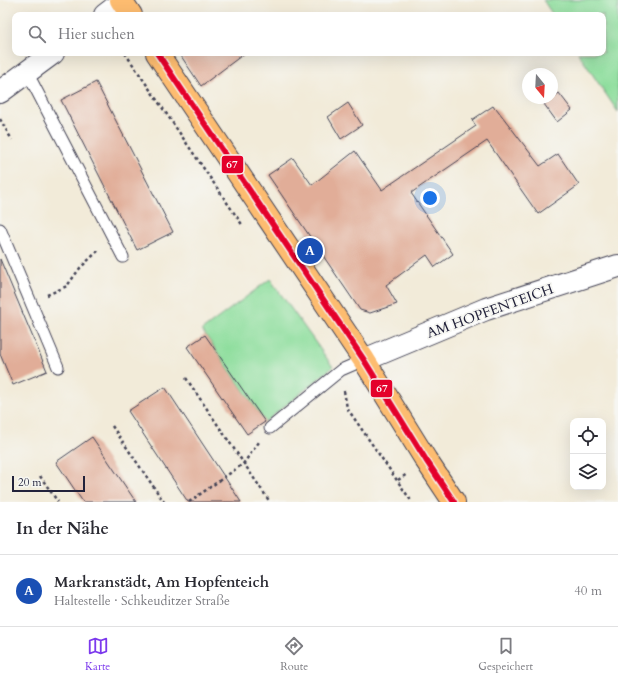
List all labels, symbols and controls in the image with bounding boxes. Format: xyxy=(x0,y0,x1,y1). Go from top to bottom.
search box xyxy=(12,12,606,56)
icon: search xyxy=(26,23,48,45)
text: Hier suchen xyxy=(58,24,135,44)
north arrow xyxy=(522,68,558,104)
line badge: 67 xyxy=(221,155,244,174)
text: 67 xyxy=(226,157,238,172)
your location xyxy=(420,188,440,208)
pin: A xyxy=(297,236,323,266)
street label: AM HOPFENTEICH xyxy=(424,279,556,343)
line badge: 67 xyxy=(370,379,393,398)
text: 67 xyxy=(376,381,388,396)
map controls xyxy=(570,418,606,490)
button: locate xyxy=(570,418,606,454)
button: layers xyxy=(570,454,606,490)
scale bar xyxy=(12,474,85,493)
text: 20 m xyxy=(18,475,42,490)
text: In der Nähe xyxy=(16,517,109,540)
text: Markranstädt, Am Hopfenteich xyxy=(54,572,269,592)
text: A xyxy=(24,582,34,600)
text: 40 m xyxy=(574,582,602,600)
text: Haltestelle · Schkeuditzer Straße xyxy=(54,592,230,610)
tab: Karte xyxy=(85,635,110,674)
tab: Route xyxy=(280,635,308,674)
tab: Gespeichert xyxy=(478,635,533,674)

